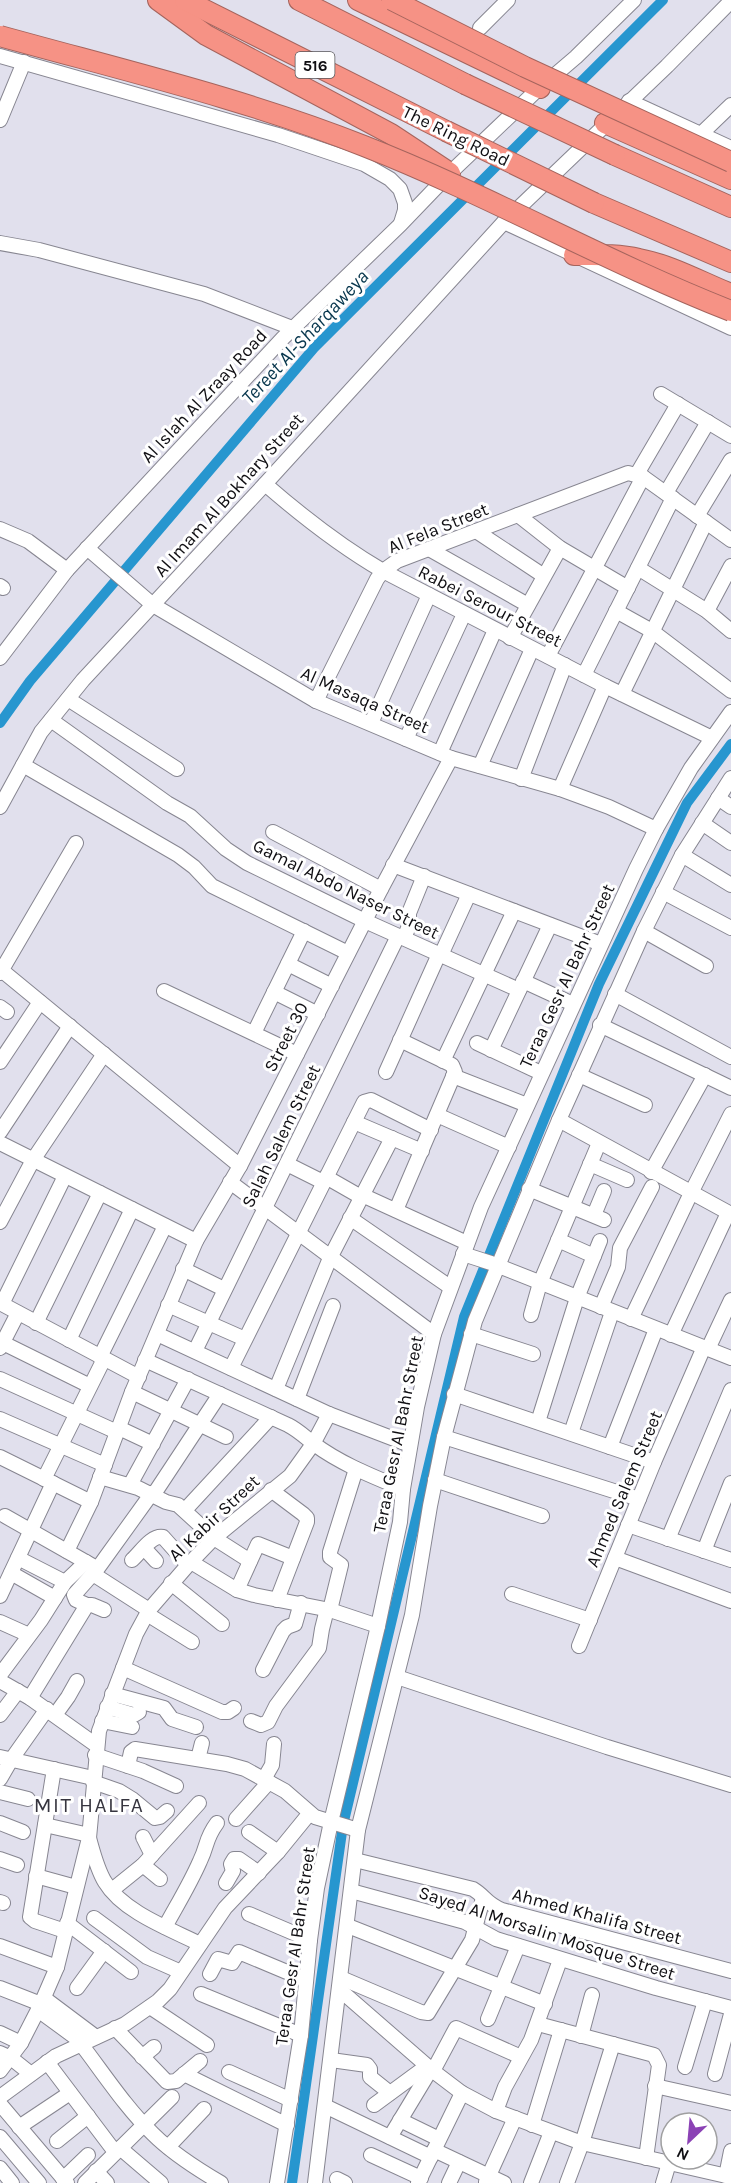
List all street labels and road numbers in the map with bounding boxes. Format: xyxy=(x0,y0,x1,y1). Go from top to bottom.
road number: 516 xyxy=(296,52,334,78)
street label: The Ring Road xyxy=(399,101,513,171)
street label: Al Islah Al Zraay Road xyxy=(136,325,272,467)
street label: Al Imam Al Bokhary Street xyxy=(150,408,308,581)
street label: Al Fela Street xyxy=(385,498,492,558)
street label: Rabei Serour Street xyxy=(415,560,566,652)
street label: Al Masaqa Street xyxy=(297,662,433,738)
street label: Gamal Abdo Naser Street xyxy=(249,834,443,944)
street label: Teraa Gesr Al Bahr Street xyxy=(515,880,619,1071)
street label: Street 30 xyxy=(259,999,313,1075)
street label: Salah Salem Street xyxy=(237,1061,325,1211)
street label: Teraa Gesr Al Bahr Street xyxy=(368,1333,428,1534)
street label: Ahmed Salem Street xyxy=(581,1407,667,1571)
street label: Al Kabir Street xyxy=(164,1470,264,1566)
street label: Teraa Gesr Al Bahr Street xyxy=(270,1845,320,2047)
street label: Sayed Al Morsalin Mosque Street xyxy=(416,1881,678,1985)
street label: Ahmed Khalifa Street xyxy=(510,1883,684,1949)

